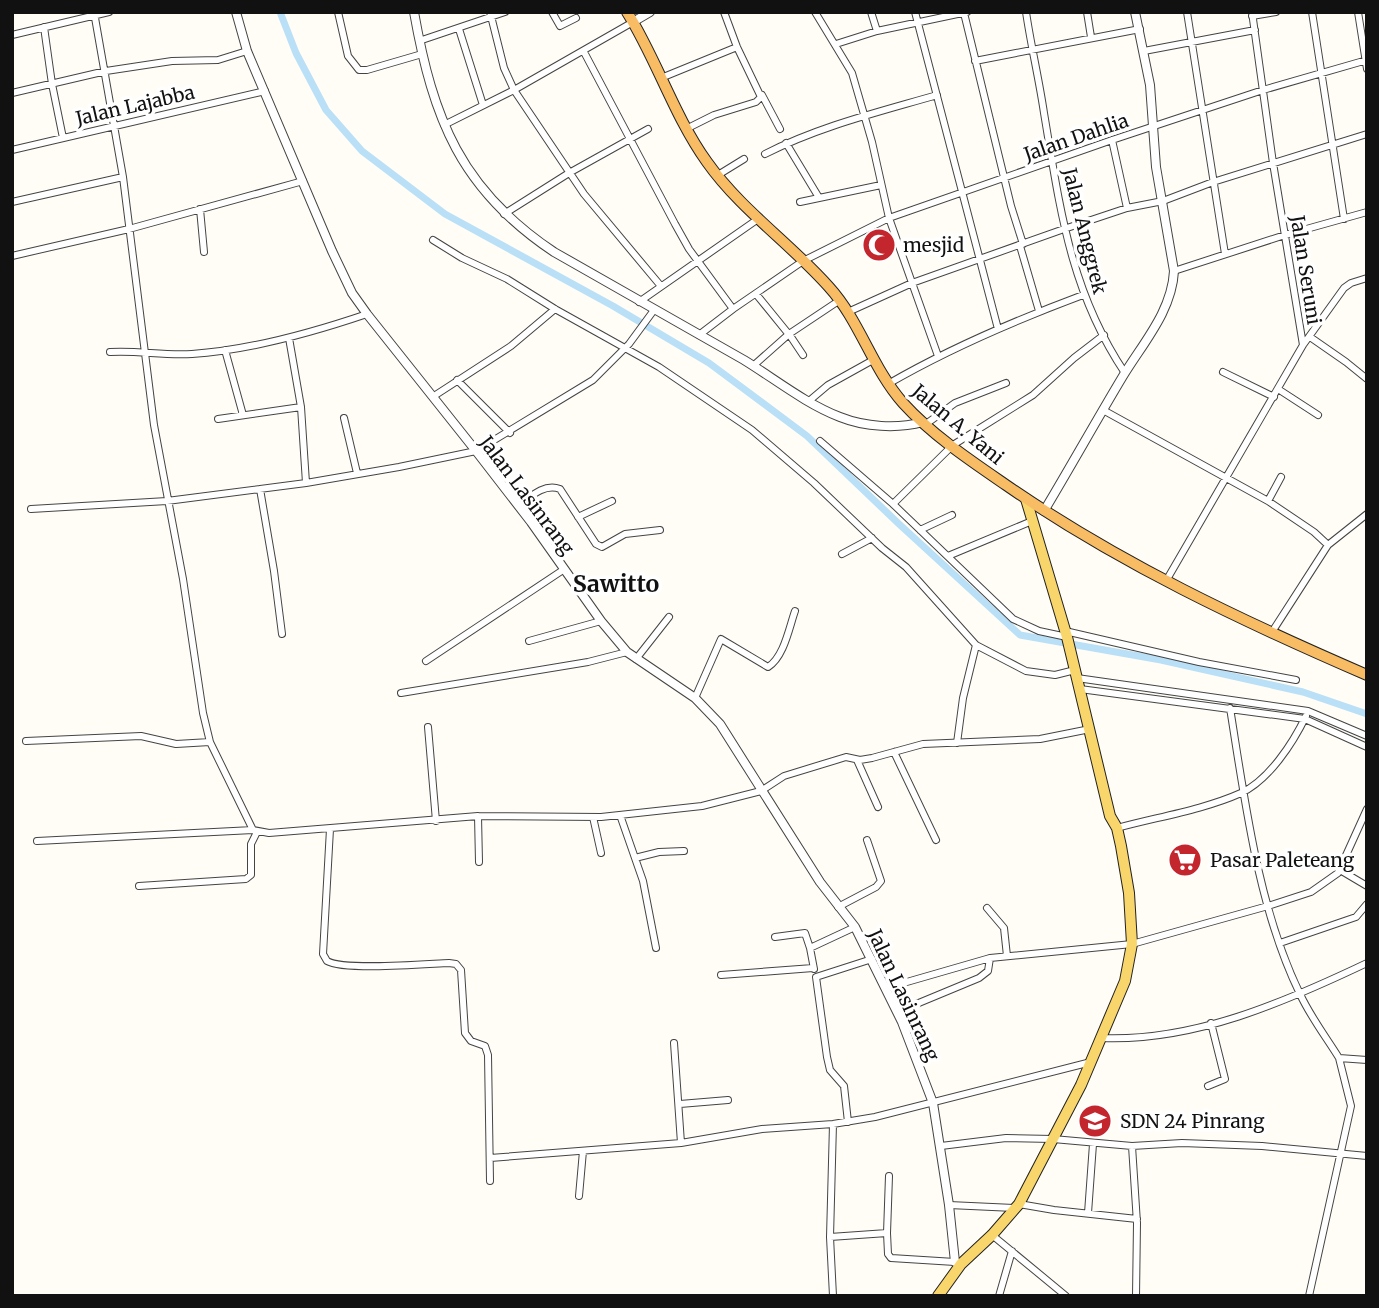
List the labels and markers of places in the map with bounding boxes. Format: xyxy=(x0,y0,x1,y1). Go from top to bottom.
mosque icon: mesjid xyxy=(860,226,898,264)
place label: mesjid xyxy=(903,233,964,257)
supermarket icon: Pasar Paleteang xyxy=(1166,841,1204,879)
place label: Pasar Paleteang xyxy=(1210,848,1355,872)
school or university icon: SDN 24 Pinrang xyxy=(1076,1102,1114,1140)
place label: SDN 24 Pinrang xyxy=(1120,1109,1265,1133)

